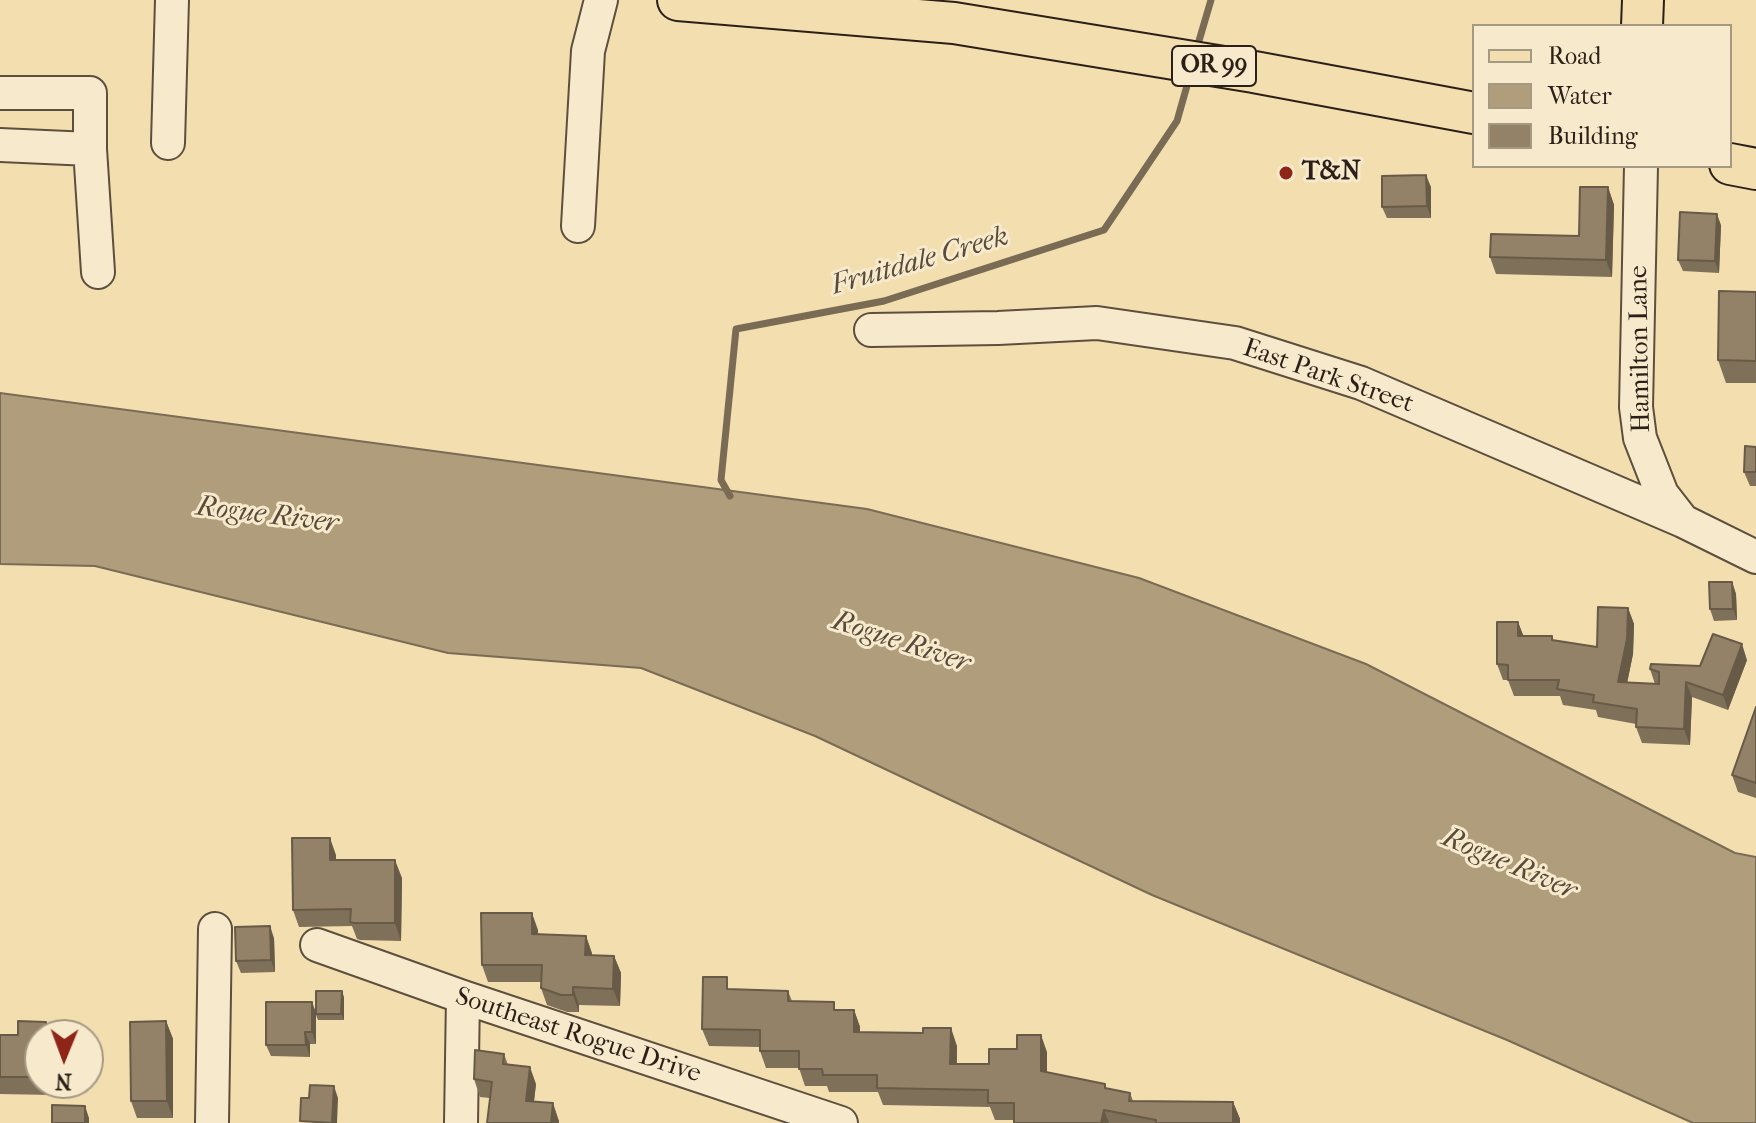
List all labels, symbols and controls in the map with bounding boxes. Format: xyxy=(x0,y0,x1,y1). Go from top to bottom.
legend xyxy=(1472,24,1732,168)
text: Road xyxy=(1548,42,1601,70)
road number: OR 99 xyxy=(1172,46,1256,86)
text: Water xyxy=(1548,82,1612,110)
text: Building xyxy=(1548,122,1638,150)
place label: T&N xyxy=(1302,157,1361,189)
marker: T&N xyxy=(1277,164,1295,182)
water label: Fruitdale Creek xyxy=(827,221,1013,303)
street label: Hamilton Lane xyxy=(1624,265,1658,433)
street label: East Park Street xyxy=(1239,333,1417,421)
water label: Rogue River xyxy=(194,491,340,541)
water label: Rogue River xyxy=(828,605,974,681)
water label: Rogue River xyxy=(1437,822,1581,908)
street label: Southeast Rogue Drive xyxy=(451,982,705,1090)
north arrow xyxy=(24,1019,104,1099)
text: N xyxy=(55,1068,72,1094)

